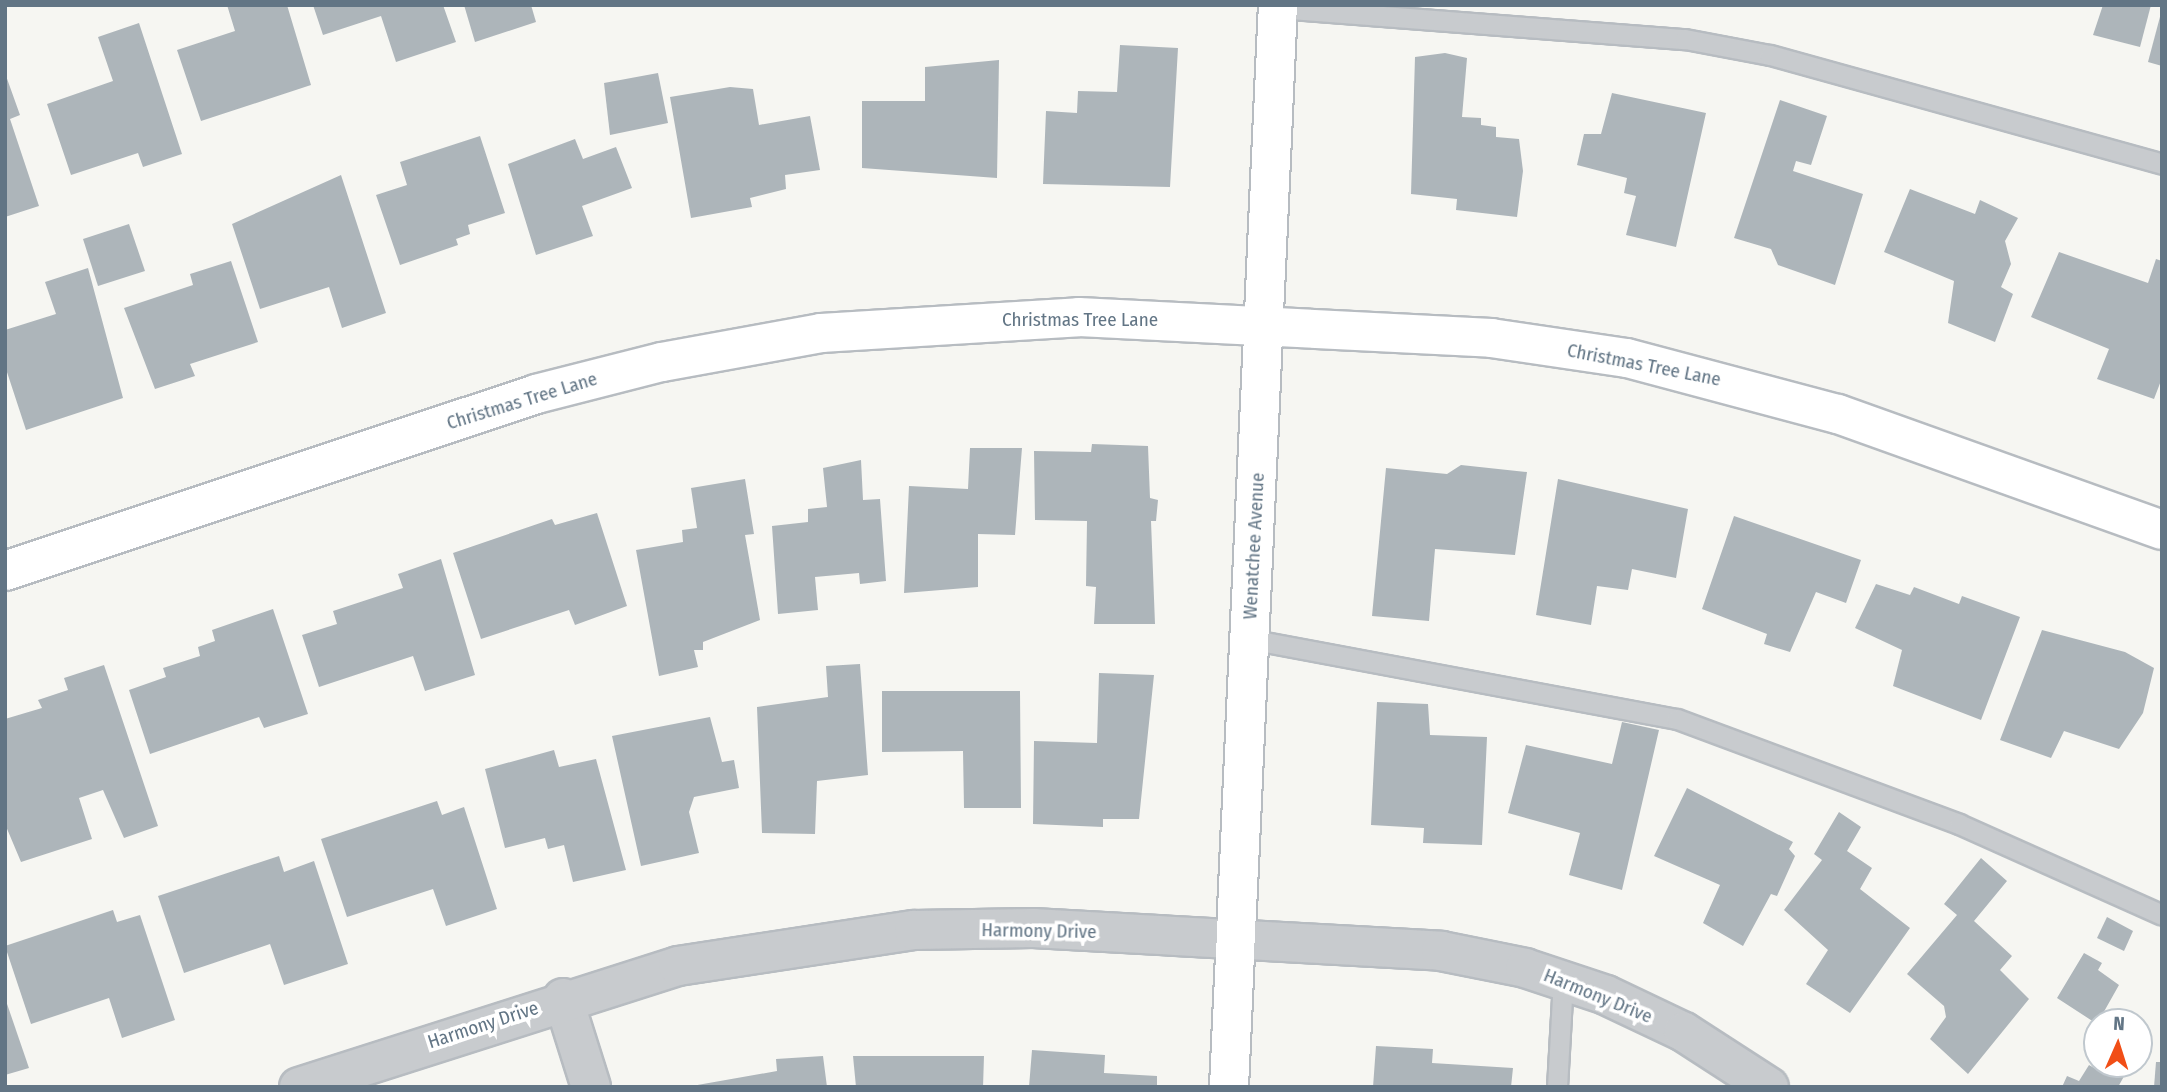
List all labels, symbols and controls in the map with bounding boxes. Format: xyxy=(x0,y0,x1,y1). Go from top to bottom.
street label: Christmas Tree Lane xyxy=(1002,309,1158,331)
street label: Christmas Tree Lane xyxy=(1565,339,1723,391)
street label: Christmas Tree Lane xyxy=(444,367,600,435)
street label: Wenatchee Avenue xyxy=(1239,472,1269,620)
street label: Harmony Drive xyxy=(981,919,1097,943)
street label: Harmony Drive xyxy=(1540,964,1656,1028)
street label: Harmony Drive xyxy=(425,996,541,1054)
north arrow xyxy=(2083,1008,2153,1078)
text: N xyxy=(2113,1012,2125,1035)

